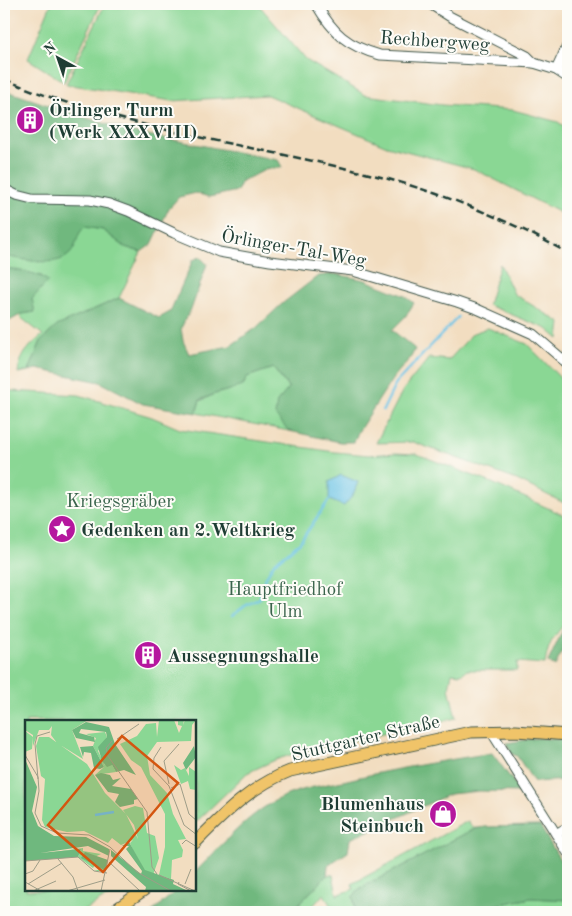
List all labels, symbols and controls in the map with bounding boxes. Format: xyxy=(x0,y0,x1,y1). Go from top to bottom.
street label: Rechbergweg xyxy=(379,29,491,56)
north arrow xyxy=(32,32,82,82)
text: N xyxy=(42,40,59,58)
place label: Örlinger Turm (Werk XXXVIII) xyxy=(49,98,197,143)
building icon: Örlinger Turm (Werk XXXVIII) xyxy=(15,105,45,135)
street label: Örlinger-Tal-Weg xyxy=(220,223,369,272)
park label: Kriegsgräber xyxy=(66,493,174,512)
place icon: Gedenken an 2.Weltkrieg xyxy=(47,514,77,544)
place label: Gedenken an 2.Weltkrieg xyxy=(81,522,296,541)
park label: Hauptfriedhof Ulm xyxy=(228,581,343,622)
building icon: Aussegnungshalle xyxy=(133,640,163,670)
place label: Aussegnungshalle xyxy=(167,648,319,667)
street label: Stuttgarter Straße xyxy=(289,713,442,766)
inset map xyxy=(25,720,196,891)
place label: Blumenhaus Steinbuch xyxy=(321,796,424,837)
shop icon: Blumenhaus Steinbuch xyxy=(428,799,458,829)

